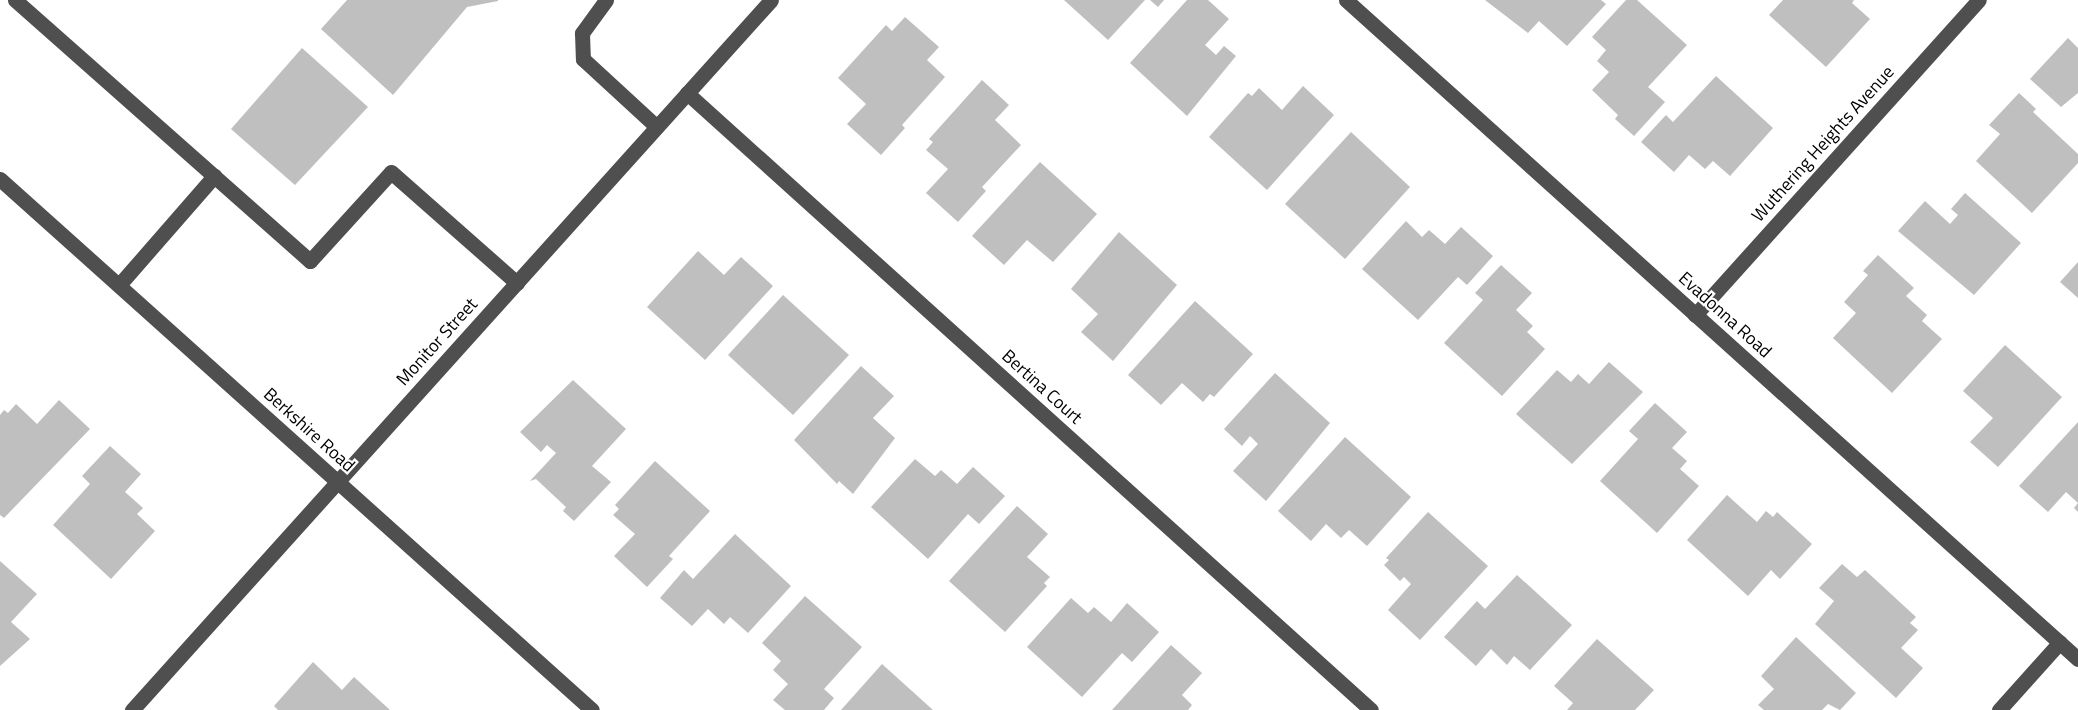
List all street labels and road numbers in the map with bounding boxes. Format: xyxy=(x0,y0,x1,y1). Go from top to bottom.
street label: Wuthering Heights Avenue xyxy=(1747,62,1899,226)
street label: Evadonna Road xyxy=(1674,268,1776,362)
street label: Monitor Street xyxy=(392,294,482,390)
street label: Bertina Court xyxy=(997,345,1087,429)
street label: Berkshire Road xyxy=(259,383,359,477)

